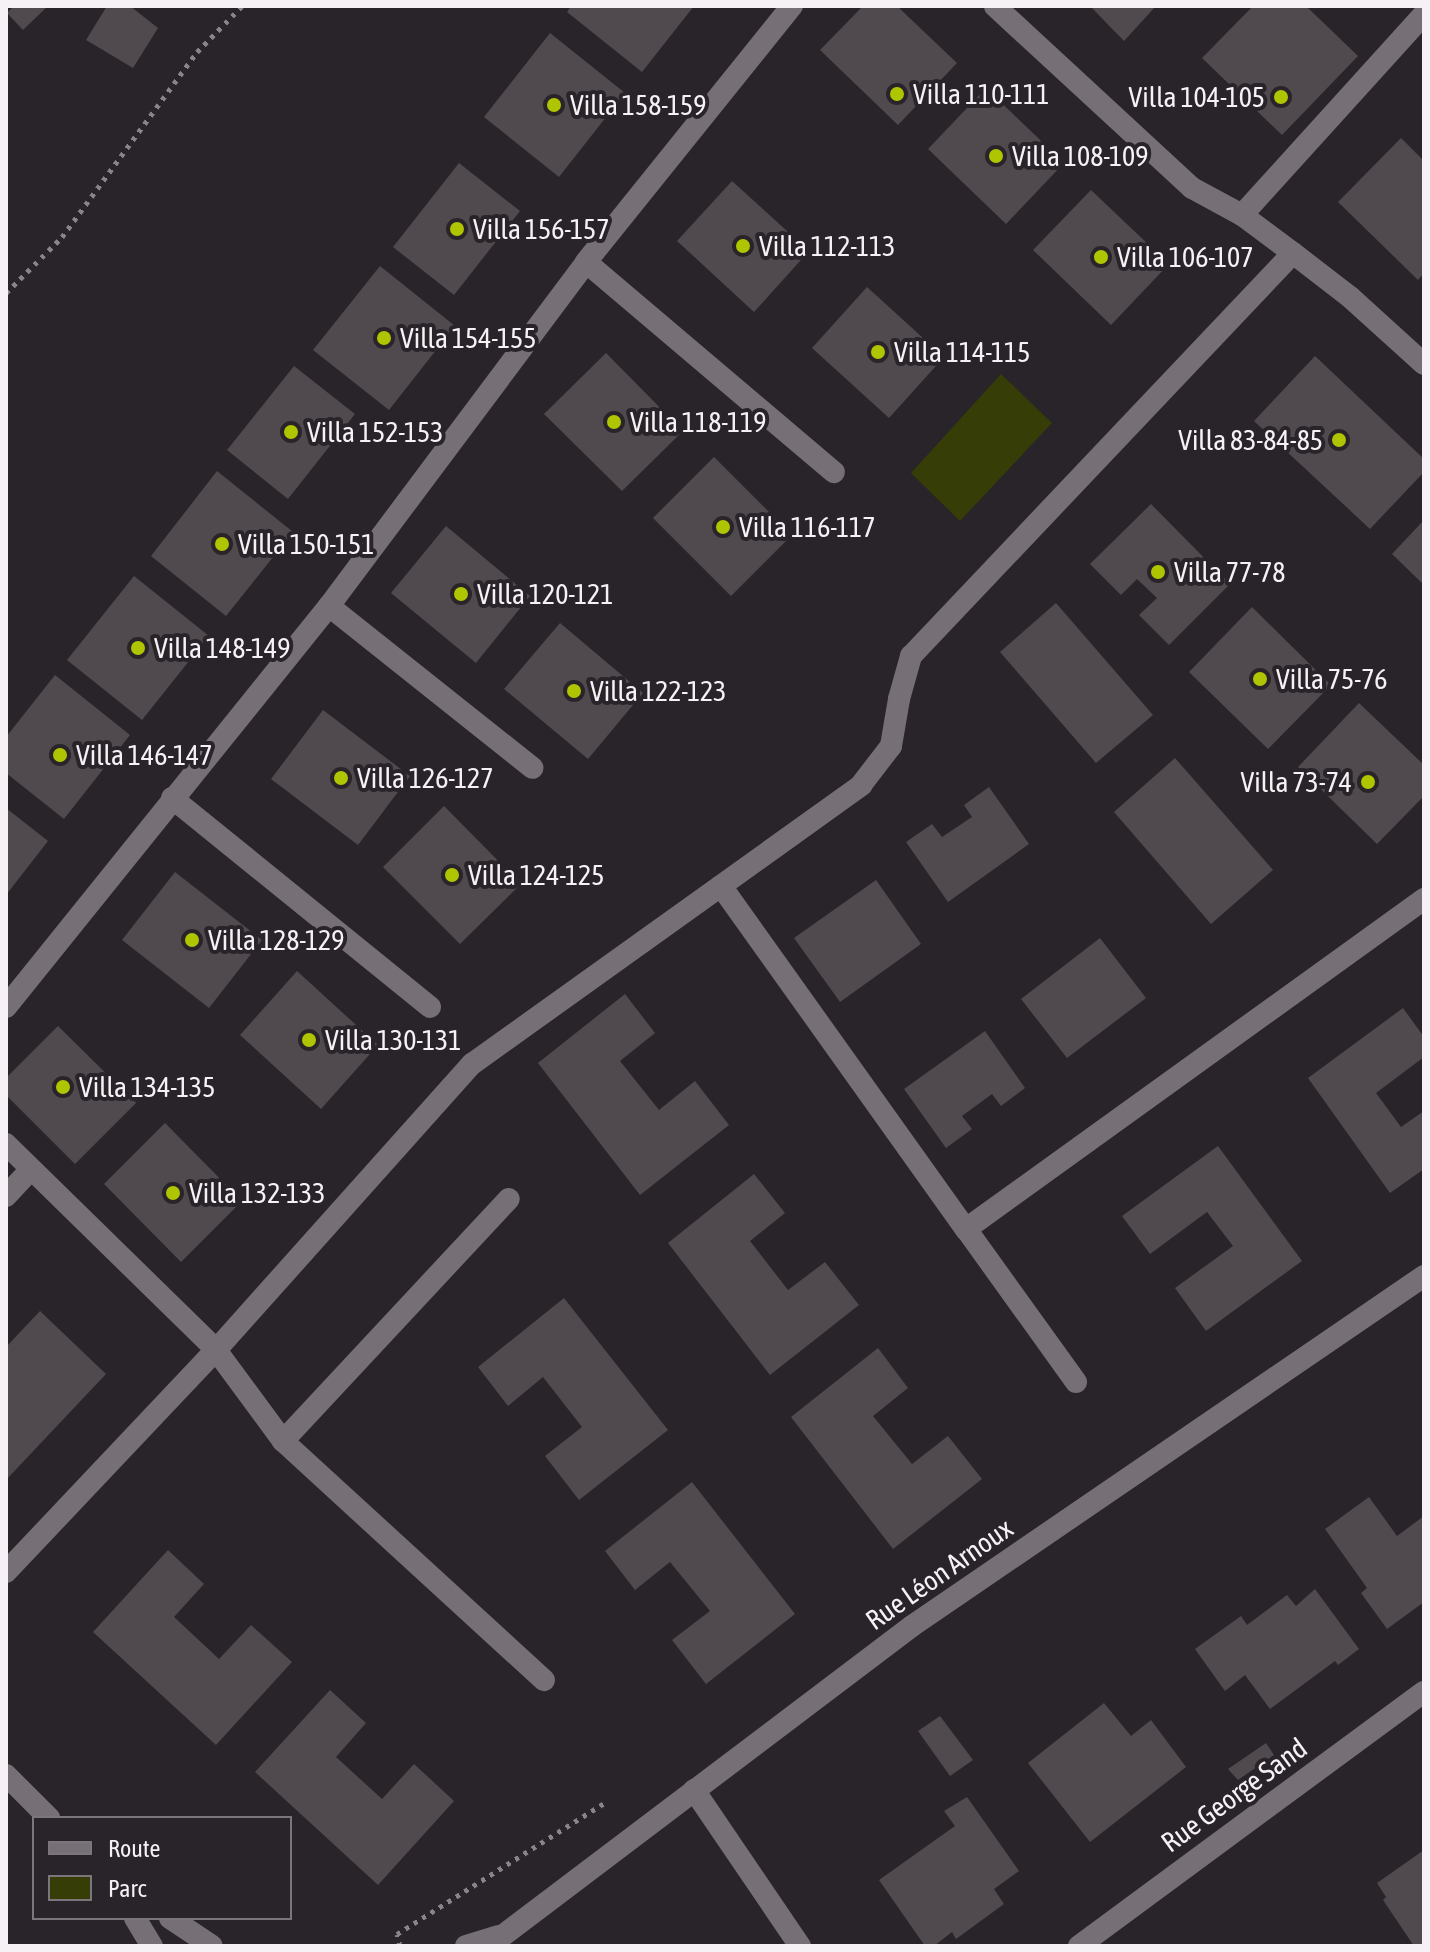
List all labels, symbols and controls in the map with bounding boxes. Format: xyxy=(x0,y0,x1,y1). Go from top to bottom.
place label: Villa 110-111 xyxy=(913,77,1049,111)
place label: Villa 104-105 xyxy=(1129,80,1265,114)
marker: Villa 110-111 xyxy=(888,85,906,103)
place label: Villa 158-159 xyxy=(570,88,706,122)
marker: Villa 104-105 xyxy=(1272,88,1290,106)
marker: Villa 158-159 xyxy=(545,96,563,114)
place label: Villa 108-109 xyxy=(1012,139,1148,173)
marker: Villa 108-109 xyxy=(987,147,1005,165)
place label: Villa 156-157 xyxy=(473,212,609,246)
marker: Villa 156-157 xyxy=(448,220,466,238)
place label: Villa 112-113 xyxy=(759,229,895,263)
marker: Villa 112-113 xyxy=(734,237,752,255)
place label: Villa 106-107 xyxy=(1117,240,1253,274)
marker: Villa 106-107 xyxy=(1092,248,1110,266)
place label: Villa 154-155 xyxy=(400,321,536,355)
marker: Villa 154-155 xyxy=(375,329,393,347)
place label: Villa 114-115 xyxy=(894,335,1030,369)
marker: Villa 114-115 xyxy=(869,343,887,361)
place label: Villa 118-119 xyxy=(630,405,766,439)
marker: Villa 118-119 xyxy=(605,413,623,431)
place label: Villa 152-153 xyxy=(307,415,443,449)
marker: Villa 152-153 xyxy=(282,423,300,441)
place label: Villa 83-84-85 xyxy=(1178,423,1323,457)
marker: Villa 83-84-85 xyxy=(1330,431,1348,449)
place label: Villa 116-117 xyxy=(739,510,875,544)
marker: Villa 116-117 xyxy=(714,518,732,536)
place label: Villa 150-151 xyxy=(238,527,374,561)
marker: Villa 150-151 xyxy=(213,535,231,553)
place label: Villa 77-78 xyxy=(1174,555,1285,589)
marker: Villa 77-78 xyxy=(1149,563,1167,581)
place label: Villa 120-121 xyxy=(477,577,613,611)
marker: Villa 120-121 xyxy=(452,585,470,603)
place label: Villa 148-149 xyxy=(154,631,290,665)
marker: Villa 148-149 xyxy=(129,639,147,657)
place label: Villa 75-76 xyxy=(1276,662,1387,696)
marker: Villa 75-76 xyxy=(1251,670,1269,688)
place label: Villa 122-123 xyxy=(590,674,726,708)
marker: Villa 122-123 xyxy=(565,682,583,700)
place label: Villa 146-147 xyxy=(76,738,212,772)
marker: Villa 146-147 xyxy=(51,746,69,764)
place label: Villa 126-127 xyxy=(357,761,493,795)
place label: Villa 73-74 xyxy=(1241,765,1352,799)
marker: Villa 126-127 xyxy=(332,769,350,787)
marker: Villa 73-74 xyxy=(1359,773,1377,791)
place label: Villa 124-125 xyxy=(468,858,604,892)
marker: Villa 124-125 xyxy=(443,866,461,884)
place label: Villa 128-129 xyxy=(208,923,344,957)
marker: Villa 128-129 xyxy=(183,931,201,949)
place label: Villa 130-131 xyxy=(325,1023,461,1057)
marker: Villa 130-131 xyxy=(300,1031,318,1049)
place label: Villa 134-135 xyxy=(79,1070,215,1104)
marker: Villa 134-135 xyxy=(54,1078,72,1096)
place label: Villa 132-133 xyxy=(189,1176,325,1210)
marker: Villa 132-133 xyxy=(164,1184,182,1202)
street label: Rue Léon Arnoux xyxy=(859,1511,1019,1637)
street label: Rue George Sand xyxy=(1155,1731,1313,1859)
legend xyxy=(32,1816,292,1920)
text: Route xyxy=(108,1835,160,1862)
text: Parc xyxy=(108,1875,146,1902)

